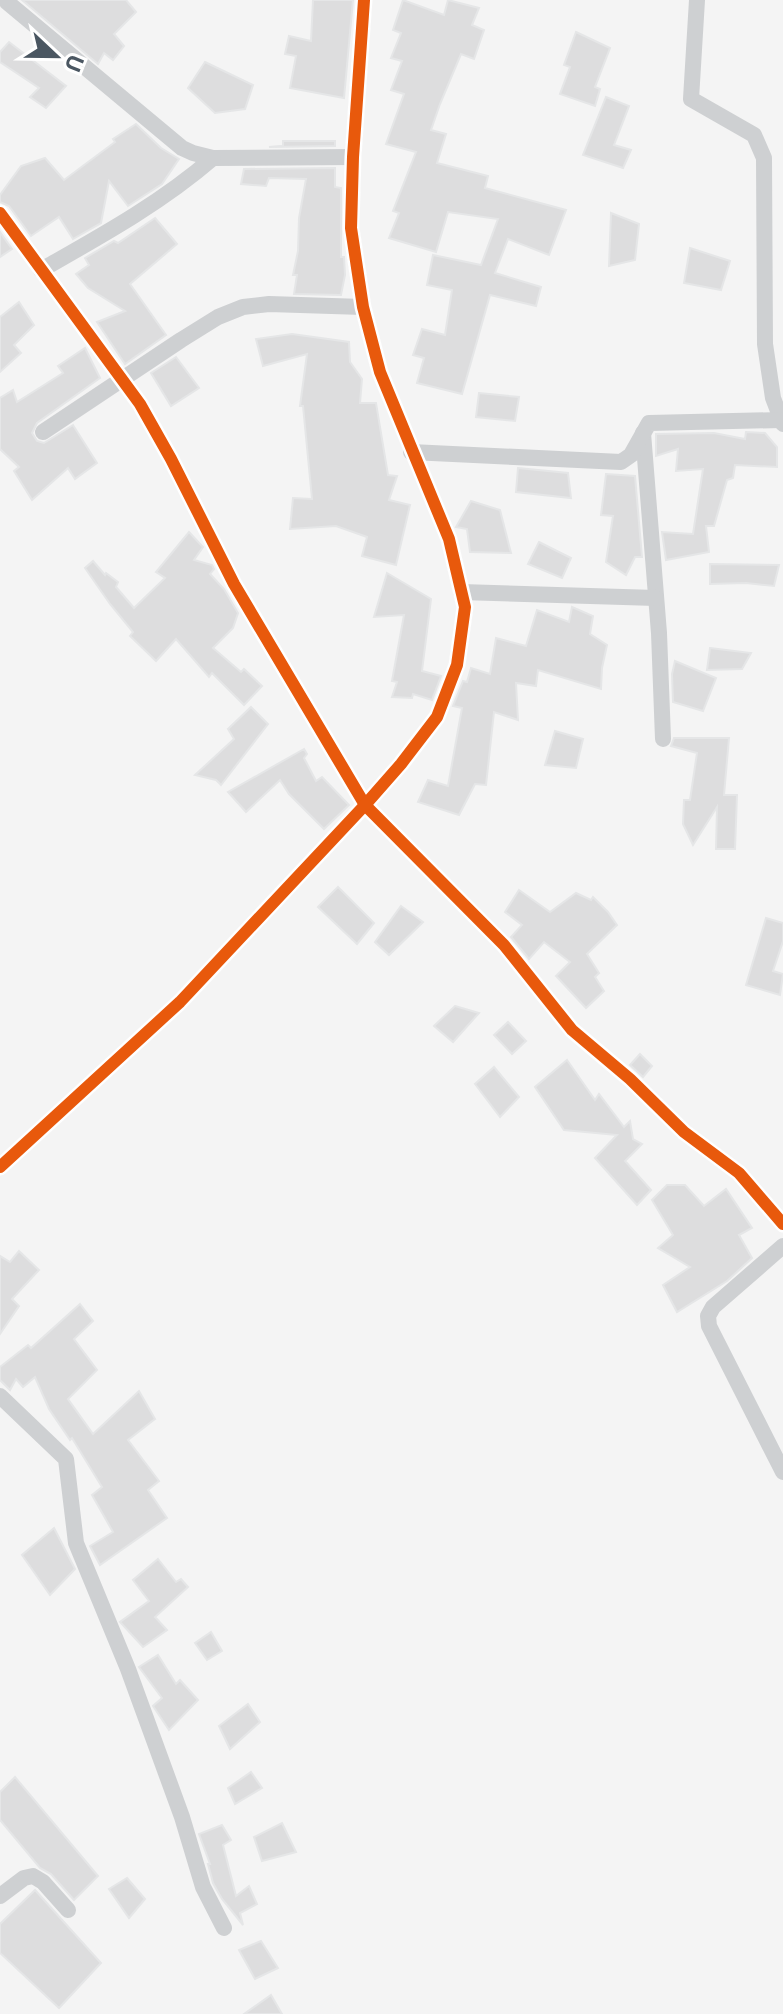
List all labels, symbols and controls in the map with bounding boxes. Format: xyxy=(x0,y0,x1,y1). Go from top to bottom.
north arrow xyxy=(16,16,96,96)
text: U xyxy=(58,51,92,77)

